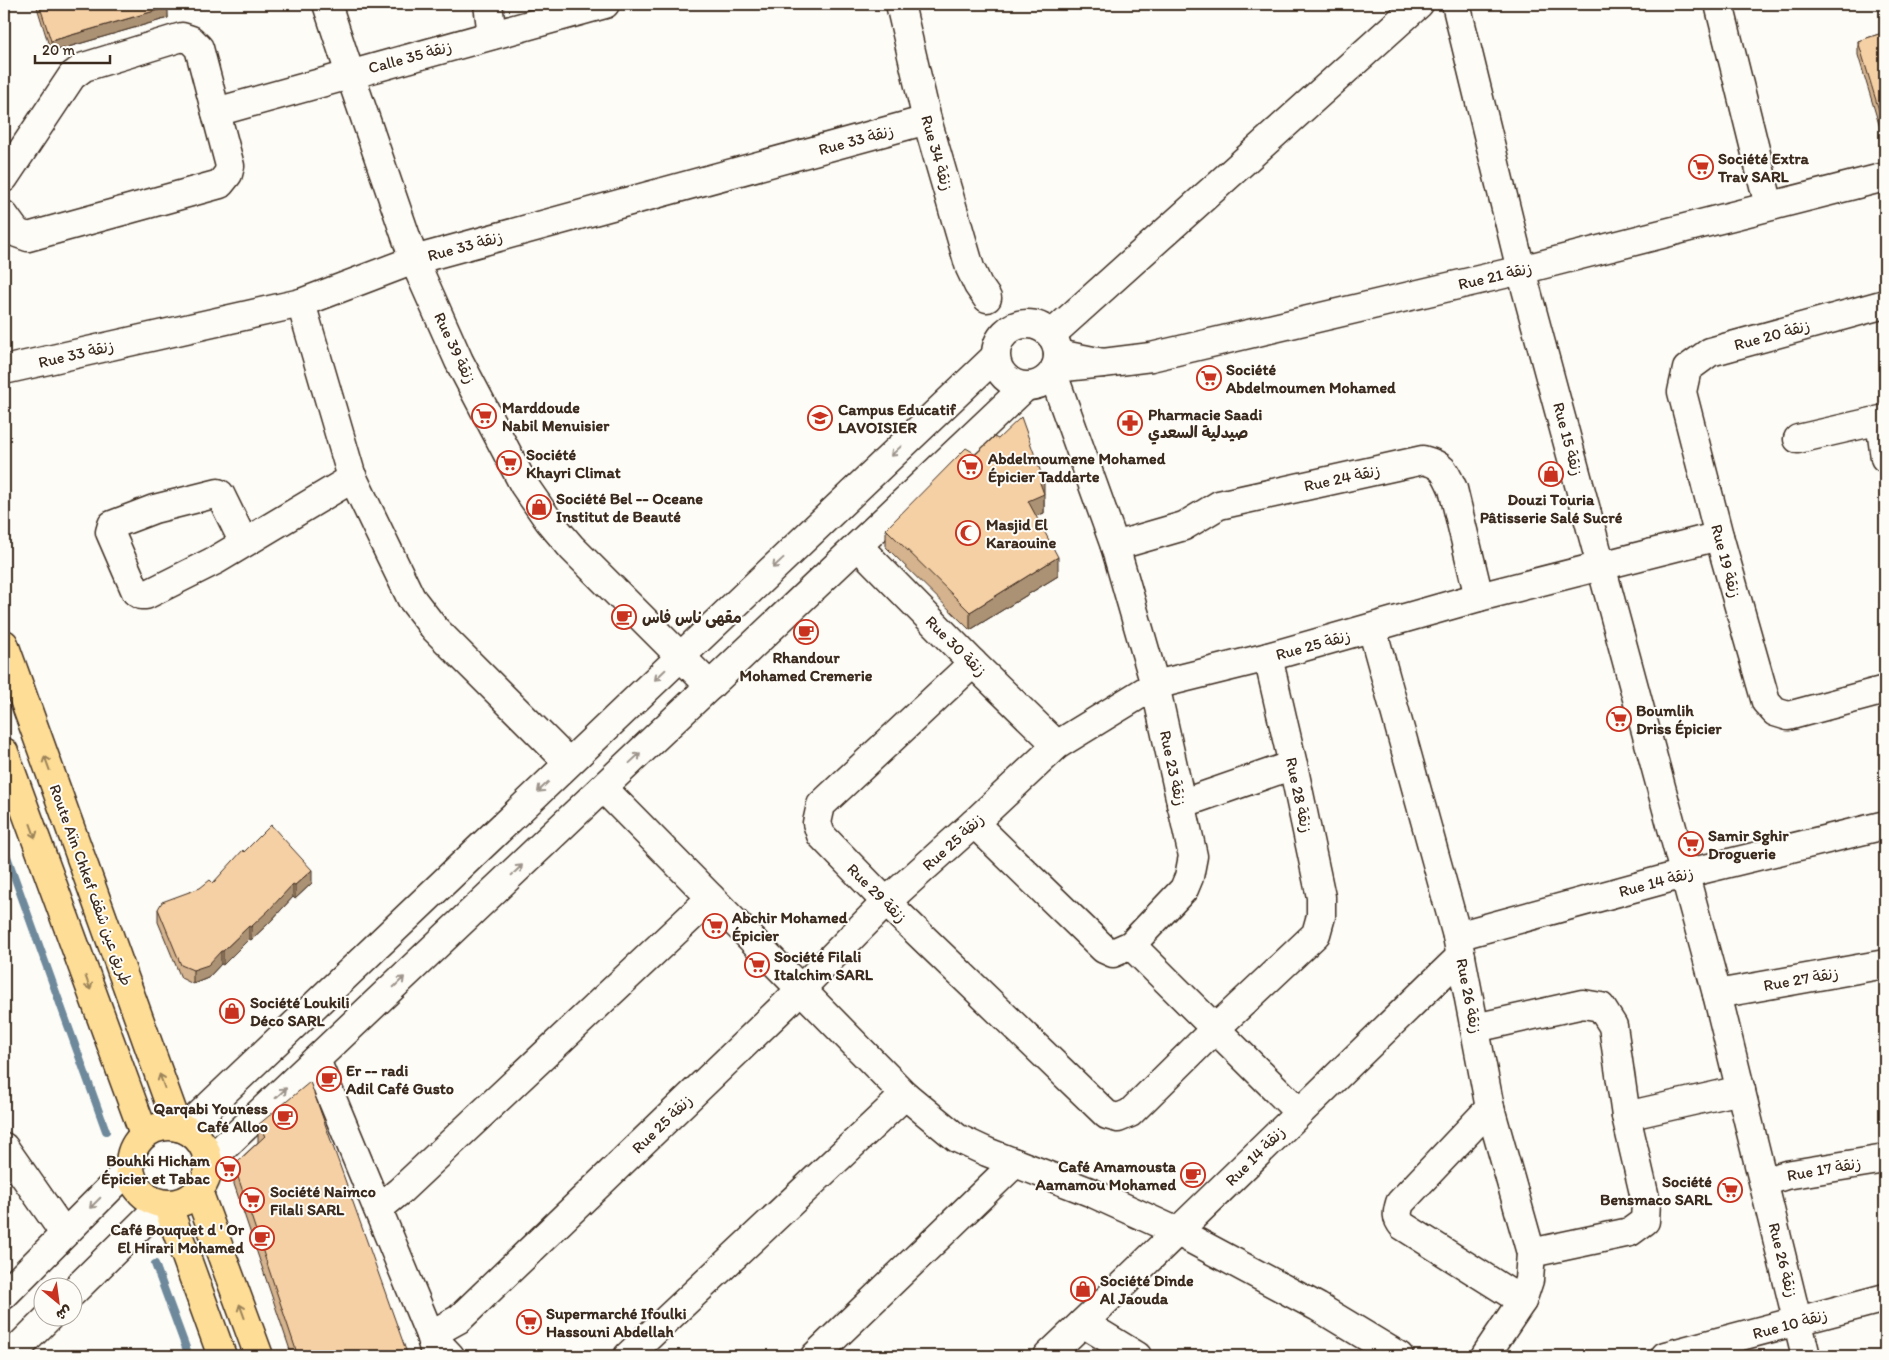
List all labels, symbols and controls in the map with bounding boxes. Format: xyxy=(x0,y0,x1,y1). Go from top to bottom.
scale bar xyxy=(35,32,110,64)
street label: Calle 35 زنقة xyxy=(366,37,454,77)
text: 20 m xyxy=(42,41,76,59)
street label: Rue 34 زنقة xyxy=(917,113,957,193)
street label: Rue 33 زنقة xyxy=(816,121,896,159)
place label: Société Extra Trav SARL xyxy=(1717,149,1809,186)
supermarket icon: Société Extra Trav SARL xyxy=(1688,154,1714,180)
street label: Rue 33 زنقة xyxy=(425,227,505,265)
street label: Rue 21 زنقة xyxy=(1456,258,1534,294)
street label: Rue 39 زنقة xyxy=(430,309,480,387)
street label: Rue 20 زنقة xyxy=(1732,316,1812,354)
street label: Rue 33 زنقة xyxy=(36,336,116,372)
place label: Société Abdelmoumen Mohamed xyxy=(1225,360,1396,397)
supermarket icon: Société Abdelmoumen Mohamed xyxy=(1196,365,1222,391)
place label: Marddoude Nabil Menuisier xyxy=(502,398,610,435)
place label: Campus Educatif LAVOISIER xyxy=(838,400,957,437)
street label: Rue 15 زنقة xyxy=(1549,400,1587,478)
supermarket icon: Marddoude Nabil Menuisier xyxy=(471,403,497,429)
school or university icon: Campus Educatif LAVOISIER xyxy=(807,405,833,431)
place label: Pharmacie Saadi صيدلية السعدي xyxy=(1148,405,1262,445)
pharmacy icon: Pharmacie Saadi صيدلية السعدي xyxy=(1117,410,1143,436)
place label: Société Khayri Climat xyxy=(526,445,621,483)
one-way arrow xyxy=(890,445,902,457)
place label: Abdelmoumene Mohamed Épicier Taddarte xyxy=(987,449,1166,487)
supermarket icon: Société Khayri Climat xyxy=(496,450,522,476)
supermarket icon: Abdelmoumene Mohamed Épicier Taddarte xyxy=(957,454,983,480)
street label: Rue 24 زنقة xyxy=(1302,461,1382,495)
shop icon: Douzi Touria Pâtisserie Salé Sucré xyxy=(1538,461,1564,487)
place label: Société Bel -- Oceane Institut de Beauté xyxy=(556,489,703,526)
place label: Douzi Touria Pâtisserie Salé Sucré xyxy=(1480,490,1623,527)
shop icon: Société Bel -- Oceane Institut de Beauté xyxy=(526,494,552,520)
place label: Masjid El Karaouine xyxy=(986,515,1056,552)
mosque icon: Masjid El Karaouine xyxy=(955,520,981,546)
street label: Rue 19 زنقة xyxy=(1707,522,1745,600)
one-way arrow xyxy=(772,557,785,569)
cafe icon: مقهى ناس فاس xyxy=(611,604,637,630)
place label: مقهى ناس فاس xyxy=(642,608,742,628)
street label: Rue 30 زنقة xyxy=(922,612,990,680)
cafe icon: Rhandour Mohamed Cremerie xyxy=(793,619,819,645)
street label: Rue 25 زنقة xyxy=(1274,626,1352,664)
place label: Rhandour Mohamed Cremerie xyxy=(740,648,873,685)
one-way arrow xyxy=(654,669,667,681)
place label: Boumlih Driss Épicier xyxy=(1636,701,1722,739)
supermarket icon: Boumlih Driss Épicier xyxy=(1606,706,1632,732)
street label: Rue 23 زنقة xyxy=(1156,729,1190,807)
one-way arrow xyxy=(628,752,641,764)
street label: Rue 28 زنقة xyxy=(1282,755,1316,835)
one-way arrow xyxy=(42,756,51,772)
one-way arrow xyxy=(536,781,549,793)
street label: Route Aïn Chkef طريق عين شقف xyxy=(46,782,136,988)
street label: Rue 25 زنقة xyxy=(918,809,988,875)
one-way arrow xyxy=(29,822,38,838)
place label: Samir Sghir Droguerie xyxy=(1708,826,1789,864)
supermarket icon: Samir Sghir Droguerie xyxy=(1678,831,1704,857)
street label: Rue 29 زنقة xyxy=(843,859,911,927)
street label: Rue 14 زنقة xyxy=(1617,863,1695,901)
one-way arrow xyxy=(510,864,523,876)
place label: Abchir Mohamed Épicier xyxy=(731,908,848,946)
supermarket icon: Abchir Mohamed Épicier xyxy=(702,913,728,939)
place label: Société Filali Italchim SARL xyxy=(774,947,874,984)
supermarket icon: Société Filali Italchim SARL xyxy=(744,952,770,978)
street label: Rue 26 زنقة xyxy=(1452,957,1486,1035)
street label: Rue 27 زنقة xyxy=(1762,963,1840,995)
one-way arrow xyxy=(84,975,93,991)
one-way arrow xyxy=(393,976,405,988)
place label: Société Loukili Déco SARL xyxy=(250,993,350,1030)
shop icon: Société Loukili Déco SARL xyxy=(219,998,245,1024)
place label: Er -- radi Adil Café Gusto xyxy=(345,1061,454,1098)
cafe icon: Er -- radi Adil Café Gusto xyxy=(316,1066,342,1092)
one-way arrow xyxy=(157,1074,166,1089)
one-way arrow xyxy=(275,1087,287,1099)
street label: Rue 25 زنقة xyxy=(628,1091,696,1157)
place label: Qarqabi Youness Café Alloo xyxy=(154,1099,268,1136)
cafe icon: Qarqabi Youness Café Alloo xyxy=(272,1104,298,1130)
street label: Rue 14 زنقة xyxy=(1221,1122,1289,1190)
place label: Bouhki Hicham Épicier et Tabac xyxy=(101,1151,210,1189)
street label: Rue 17 زنقة xyxy=(1785,1153,1863,1185)
supermarket icon: Bouhki Hicham Épicier et Tabac xyxy=(215,1156,241,1182)
place label: Café Amamousta Aamamou Mohamed xyxy=(1034,1157,1176,1194)
cafe icon: Café Amamousta Aamamou Mohamed xyxy=(1180,1162,1206,1188)
place label: Société Bensmaco SARL xyxy=(1600,1172,1713,1209)
supermarket icon: Société Bensmaco SARL xyxy=(1717,1177,1743,1203)
place label: Société Naimco Filali SARL xyxy=(270,1182,376,1219)
supermarket icon: Société Naimco Filali SARL xyxy=(239,1187,265,1213)
one-way arrow xyxy=(89,1197,101,1209)
place label: Café Bouquet d ' Or El Hirari Mohamed xyxy=(111,1220,245,1257)
street label: Rue 26 زنقة xyxy=(1765,1221,1801,1299)
cafe icon: Café Bouquet d ' Or El Hirari Mohamed xyxy=(249,1225,275,1251)
place label: Société Dinde Al Jaouda xyxy=(1099,1271,1194,1308)
shop icon: Société Dinde Al Jaouda xyxy=(1070,1276,1096,1302)
north arrow xyxy=(32,1278,82,1328)
text: ش xyxy=(53,1302,75,1324)
one-way arrow xyxy=(236,1303,245,1318)
place label: Supermarché Ifoulki Hassouni Abdellah xyxy=(546,1304,687,1341)
street label: Rue 10 زنقة xyxy=(1750,1305,1830,1343)
supermarket icon: Supermarché Ifoulki Hassouni Abdellah xyxy=(516,1309,542,1335)

